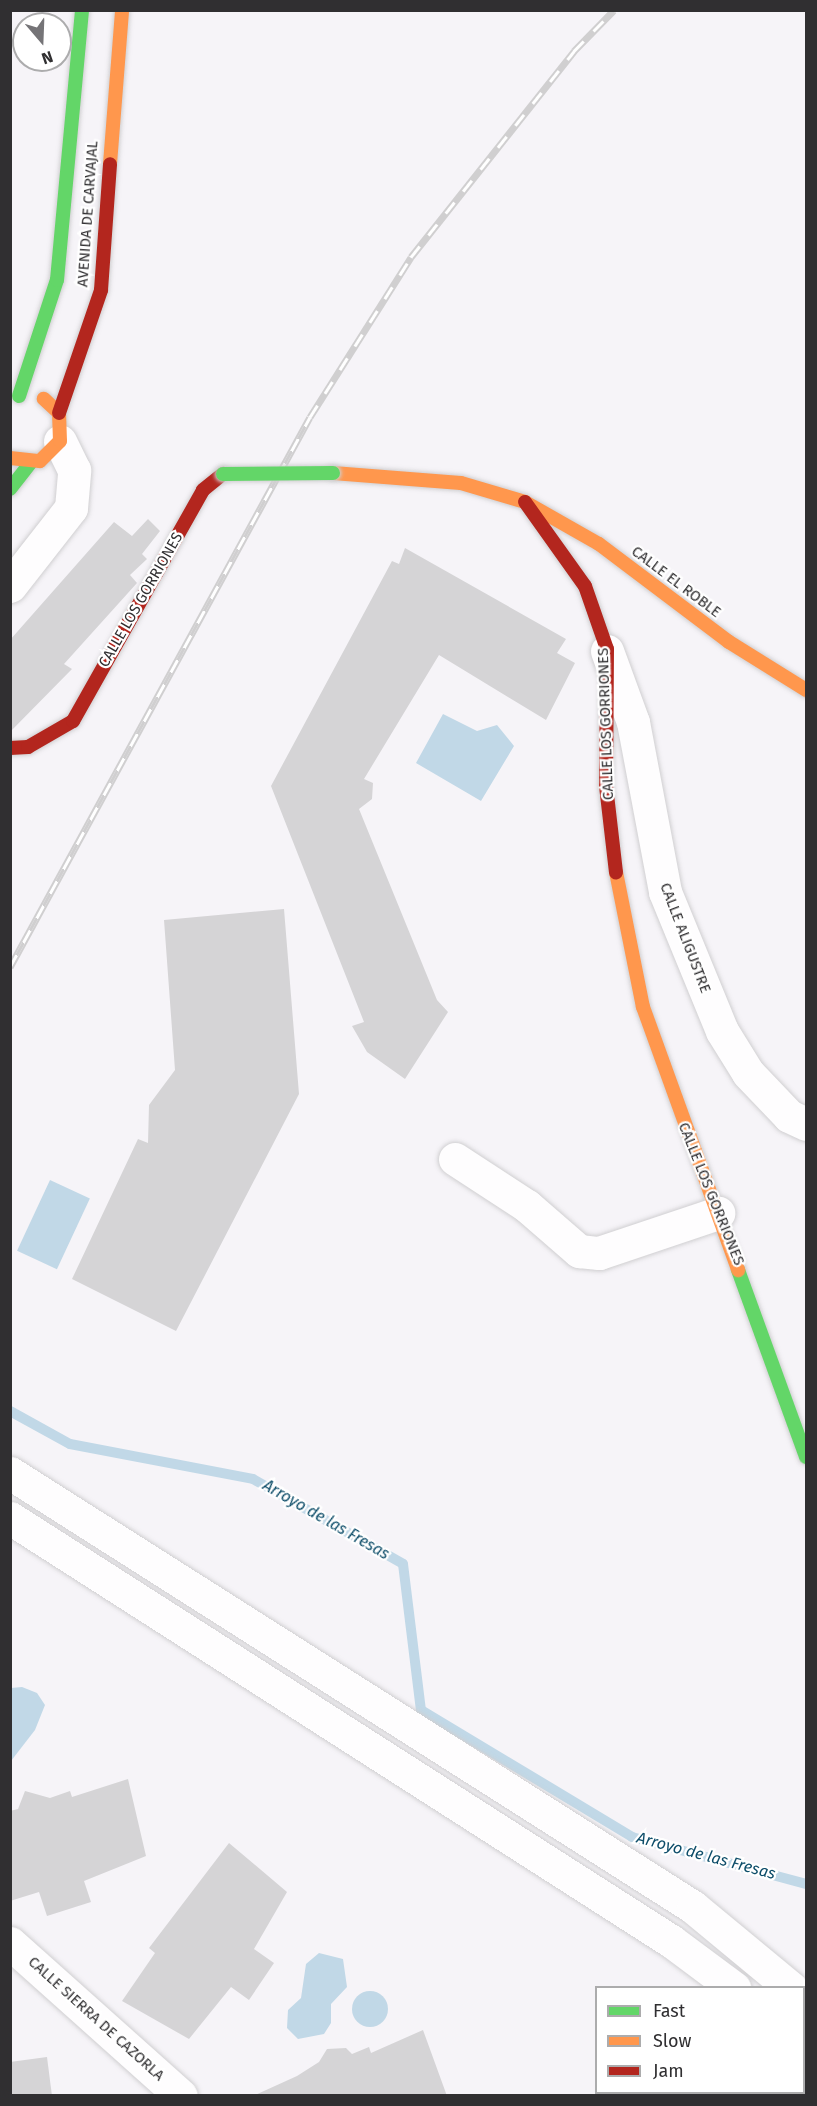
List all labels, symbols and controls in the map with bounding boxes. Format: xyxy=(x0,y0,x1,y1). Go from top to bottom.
north arrow xyxy=(12,12,72,72)
text: N xyxy=(39,47,55,68)
street label: AVENIDA DE CARVAJAL xyxy=(74,140,102,288)
street label: CALLE LOS GORRIONES xyxy=(95,530,187,670)
street label: CALLE EL ROBLE xyxy=(628,543,724,621)
street label: CALLE LOS GORRIONES xyxy=(594,648,618,800)
street label: CALLE ALIGUSTRE xyxy=(656,880,714,996)
street label: CALLE LOS GORRIONES xyxy=(674,1120,748,1268)
water label: Arroyo de las Fresas xyxy=(259,1476,393,1564)
water label: Arroyo de las Fresas xyxy=(634,1828,778,1884)
street label: CALLE SIERRA DE CAZORLA xyxy=(24,1953,168,2085)
legend xyxy=(595,1986,805,2094)
text: Fast xyxy=(653,2000,685,2022)
text: Slow xyxy=(653,2030,691,2052)
text: Jam xyxy=(653,2060,684,2082)

